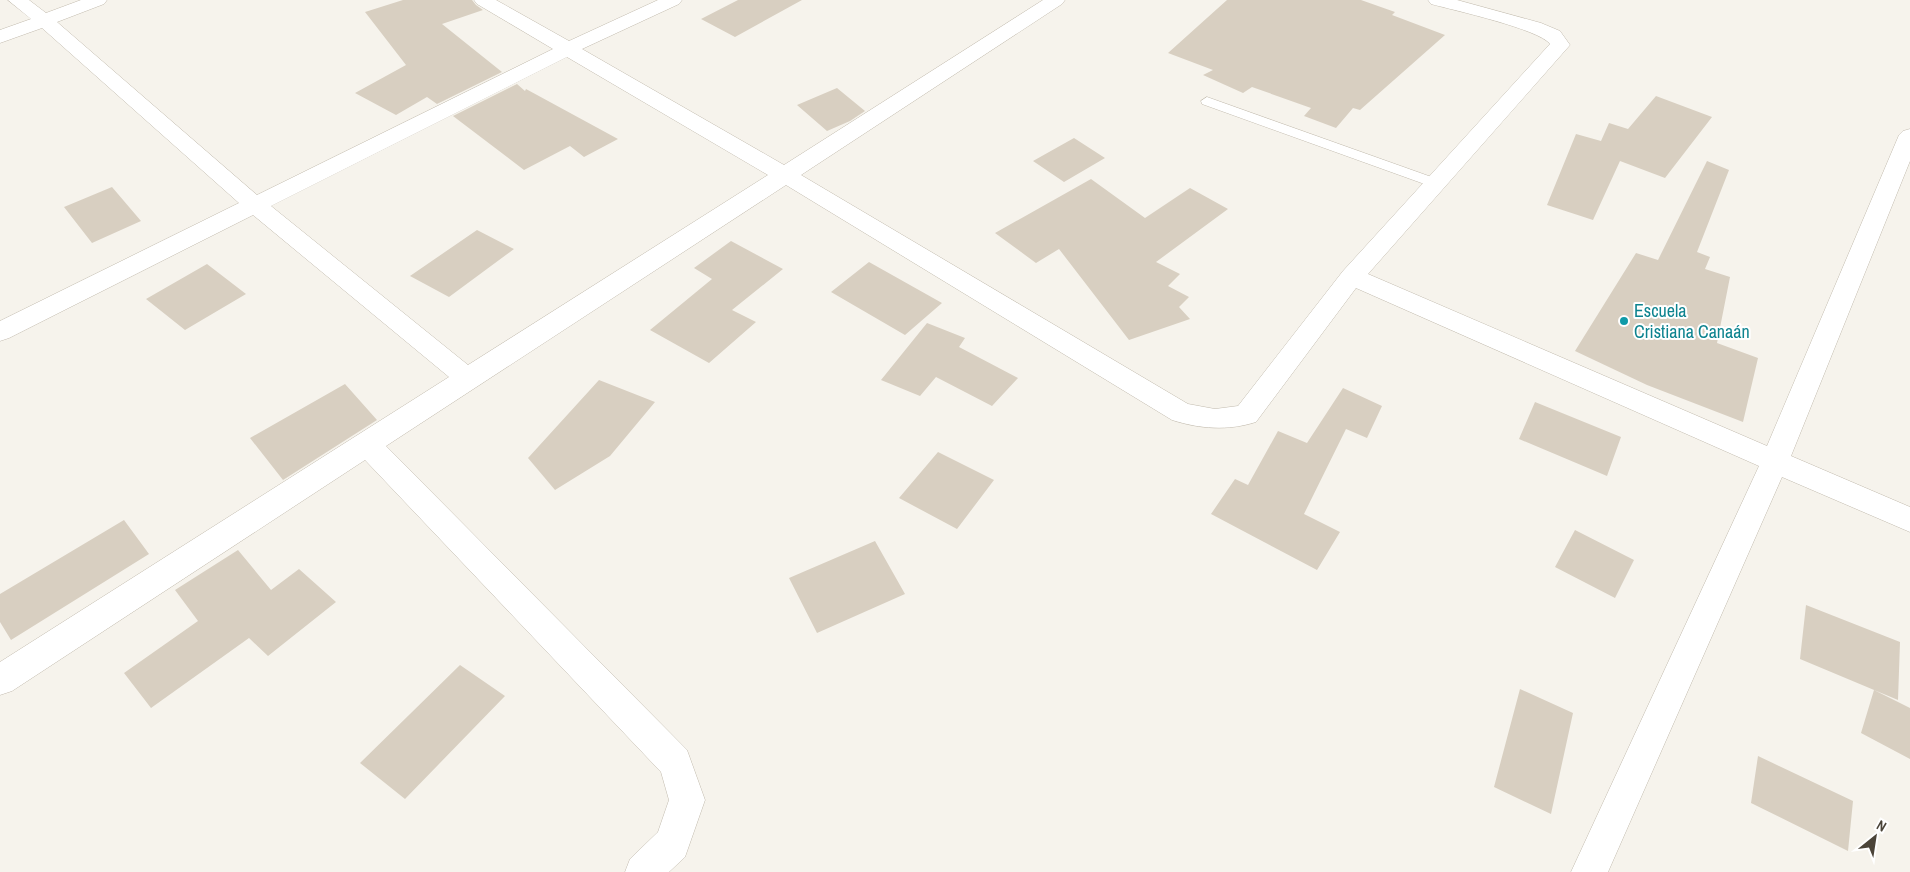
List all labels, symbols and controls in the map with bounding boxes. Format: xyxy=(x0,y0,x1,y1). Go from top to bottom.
place label: Escuela Cristiana Canaán xyxy=(1634,298,1750,344)
marker: Escuela Cristiana Canaán xyxy=(1618,315,1630,327)
north arrow xyxy=(1850,812,1900,862)
text: N xyxy=(1873,816,1890,836)

